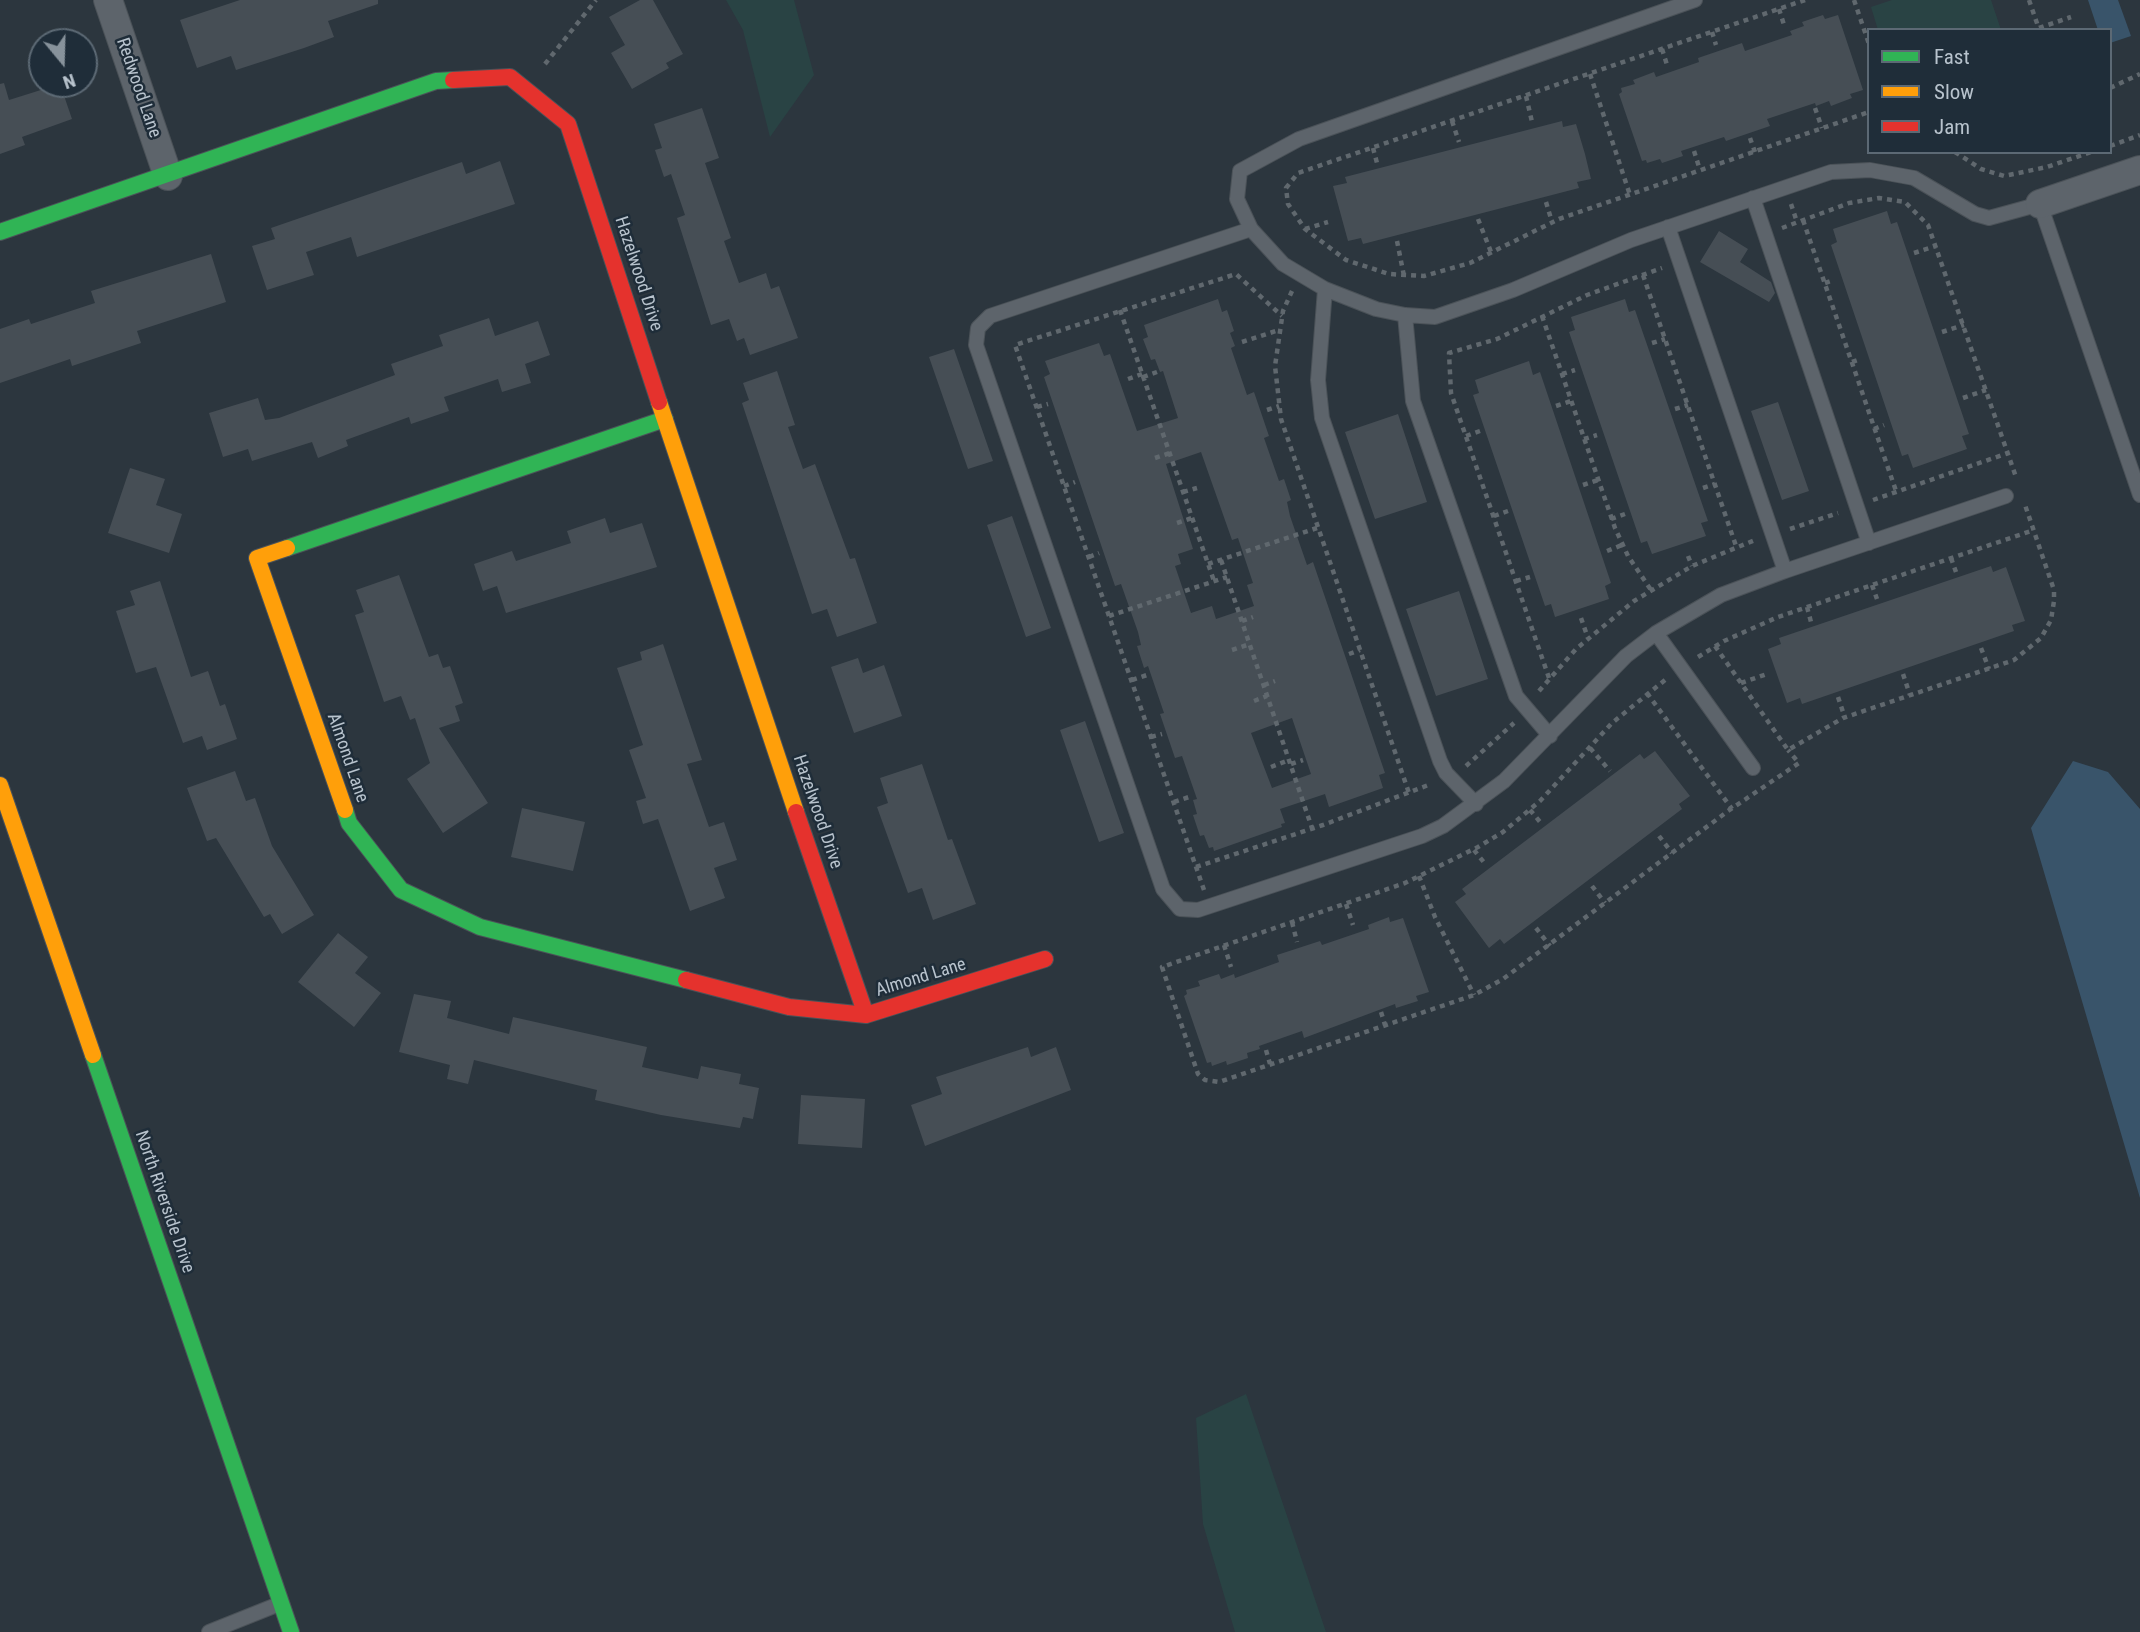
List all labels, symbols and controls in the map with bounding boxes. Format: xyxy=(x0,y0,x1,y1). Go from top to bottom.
north arrow xyxy=(28,28,98,98)
legend xyxy=(1867,28,2112,154)
street label: Redwood Lane xyxy=(111,35,165,141)
text: Fast xyxy=(1934,45,1970,69)
text: N xyxy=(60,69,79,94)
text: Slow xyxy=(1934,80,1974,104)
text: Jam xyxy=(1934,115,1970,139)
street label: Hazelwood Drive xyxy=(609,214,667,334)
street label: Almond Lane xyxy=(322,710,372,806)
street label: Hazelwood Drive xyxy=(787,752,847,872)
street label: Almond Lane xyxy=(873,954,969,1002)
street label: North Riverside Drive xyxy=(130,1128,198,1276)

